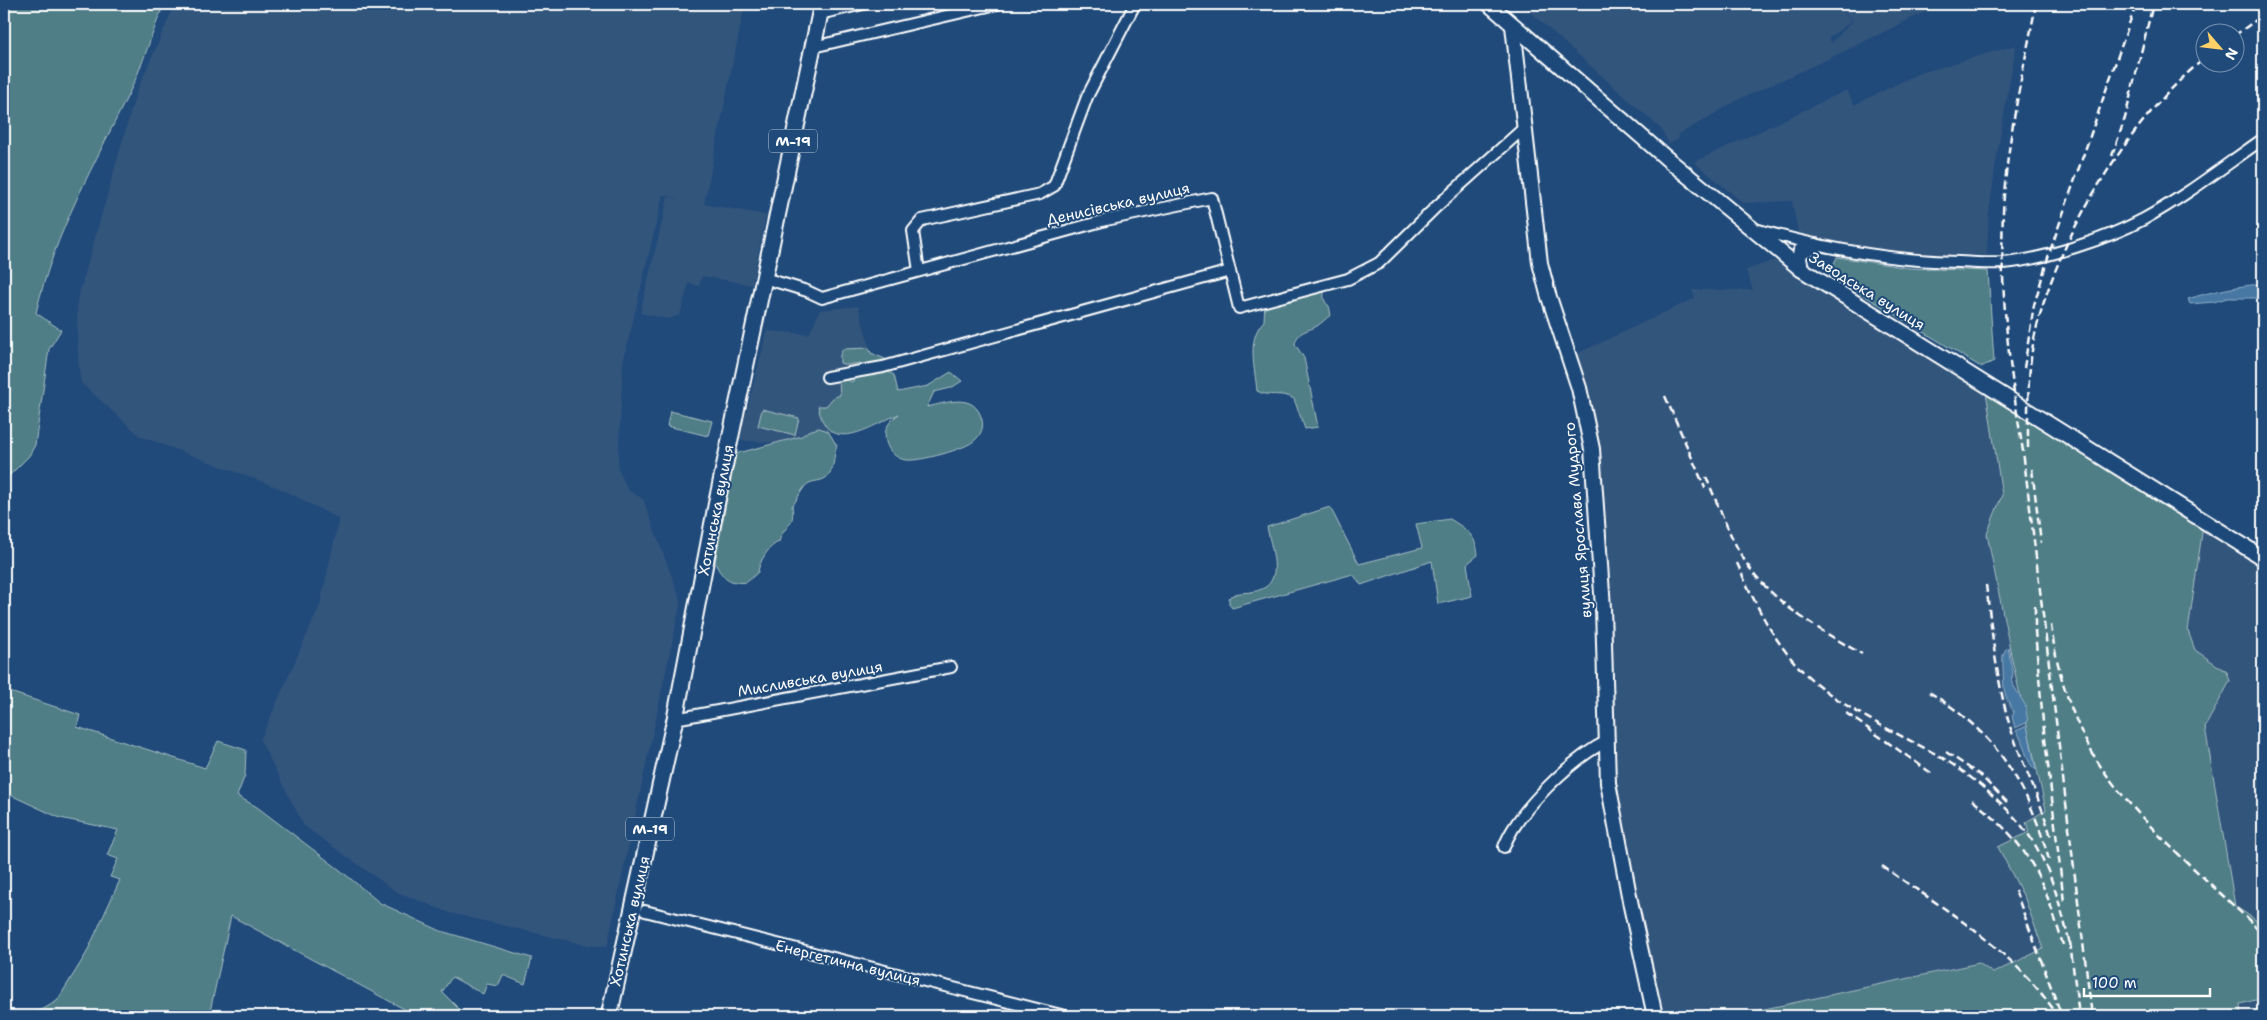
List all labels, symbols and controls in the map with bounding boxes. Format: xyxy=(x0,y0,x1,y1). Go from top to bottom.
north arrow xyxy=(2194,22,2244,72)
text: N xyxy=(2221,45,2242,63)
road number: М-19 xyxy=(769,130,817,152)
street label: Денисівська вулиця xyxy=(1044,178,1192,230)
street label: Заводська вулиця xyxy=(1805,247,1929,335)
street label: вулиця Ярослава Мудрого xyxy=(1559,421,1597,619)
street label: Хотинська вулиця xyxy=(693,443,739,577)
street label: Мисливська вулиця xyxy=(736,656,884,702)
road number: М-19 xyxy=(626,818,674,841)
street label: Хотинська вулиця xyxy=(605,854,655,988)
street label: Енергетична вулиця xyxy=(773,935,923,991)
scale bar xyxy=(2084,965,2211,997)
text: 100 m xyxy=(2092,973,2137,993)

